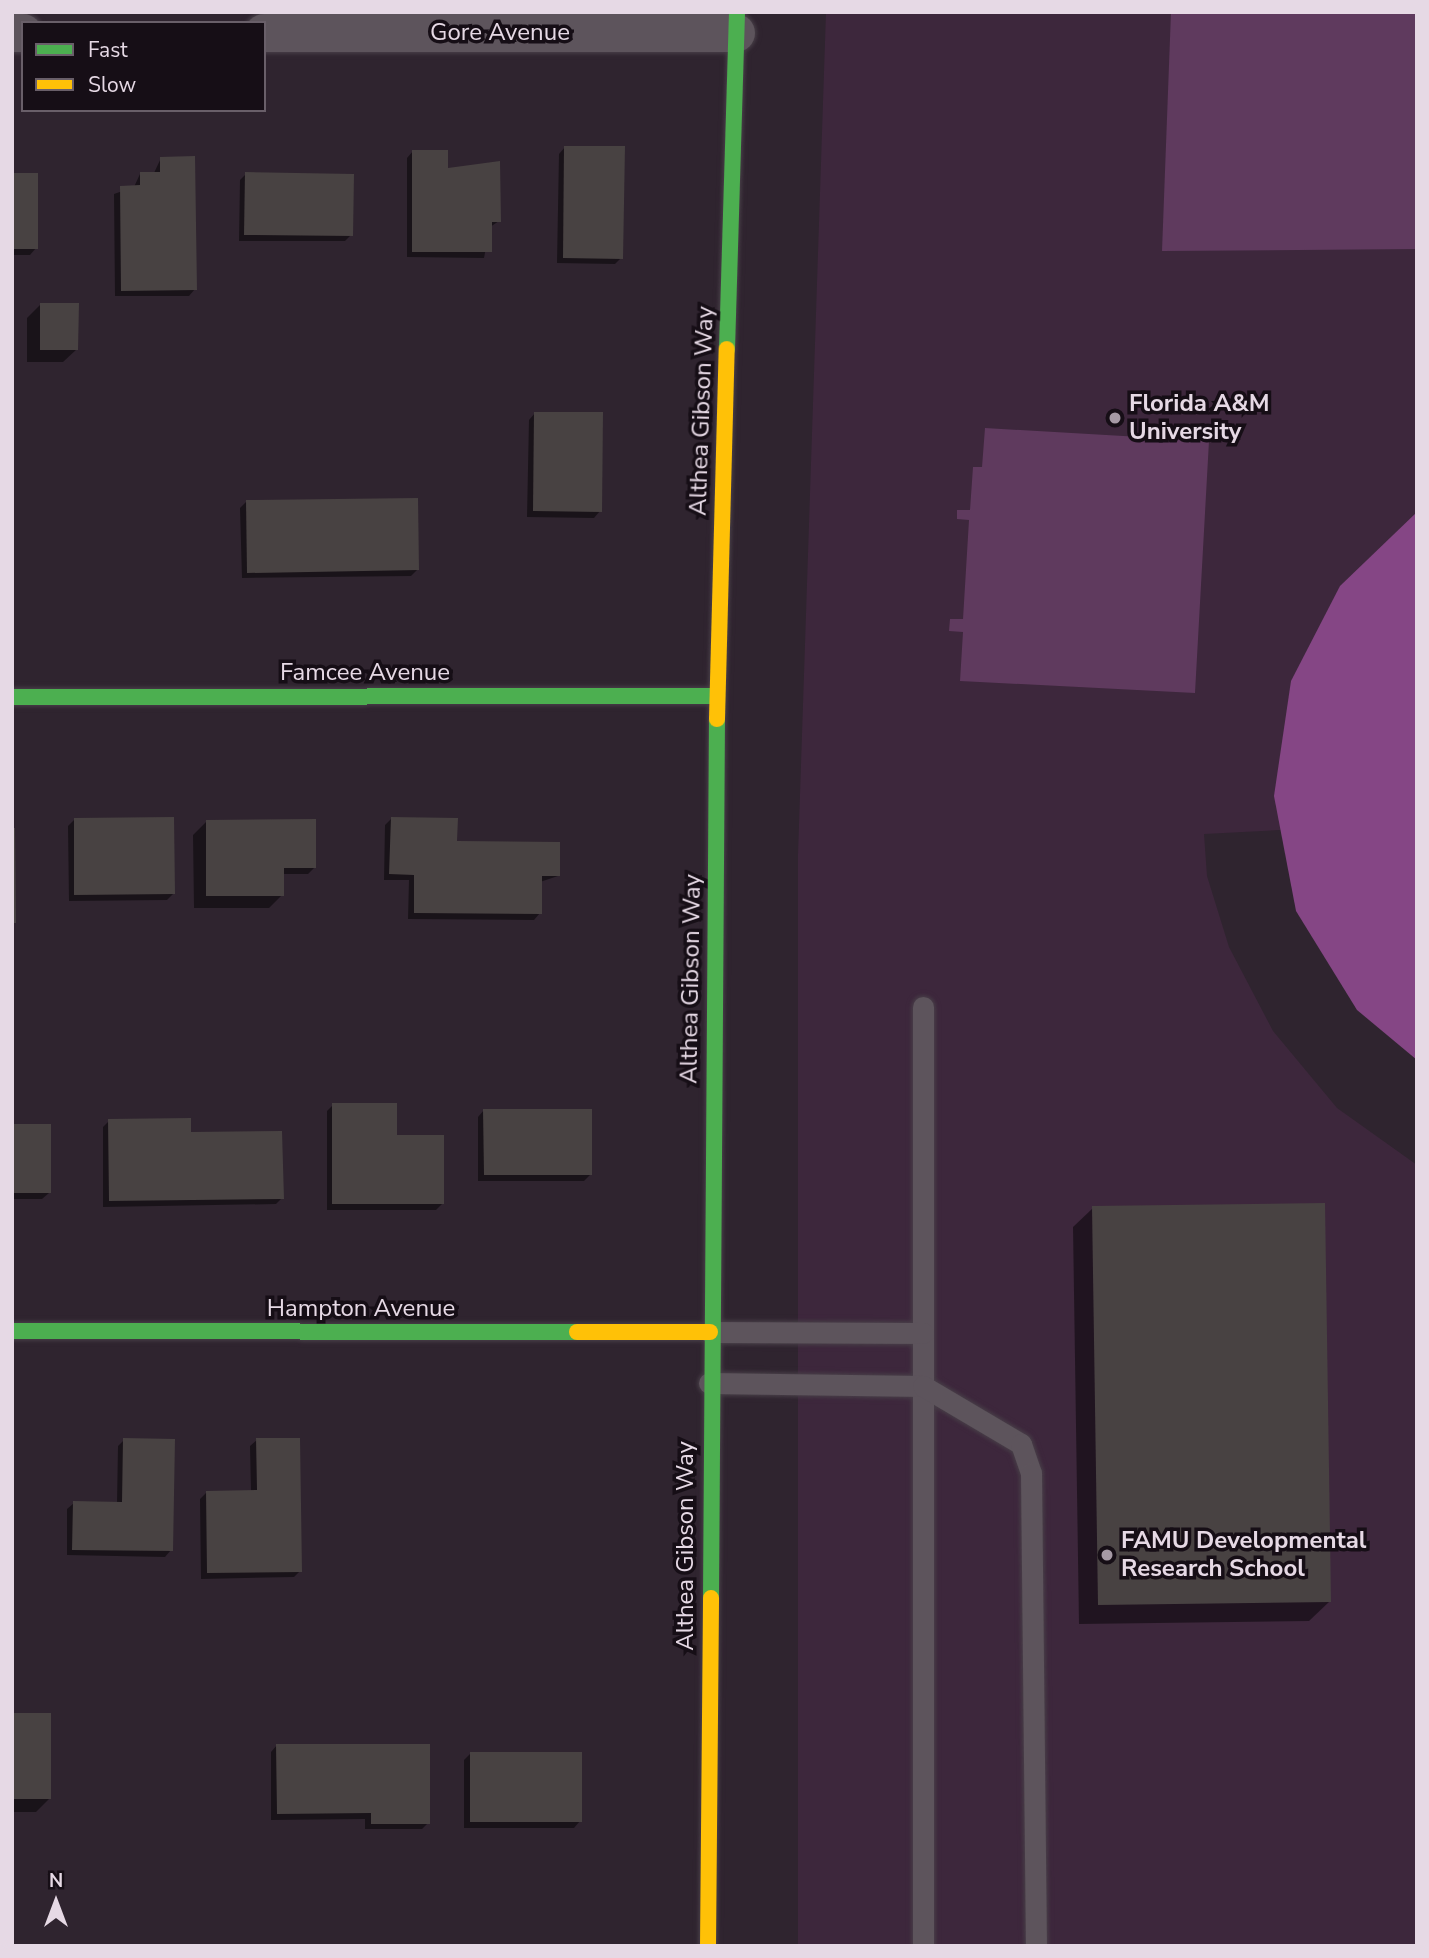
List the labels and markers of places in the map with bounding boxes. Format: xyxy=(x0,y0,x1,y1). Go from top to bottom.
place label: Florida A&M University xyxy=(1129,390,1269,446)
marker: Florida A&M University xyxy=(1107,410,1123,426)
place label: FAMU Developmental Research School xyxy=(1121,1527,1366,1583)
marker: FAMU Developmental Research School xyxy=(1099,1547,1115,1563)

